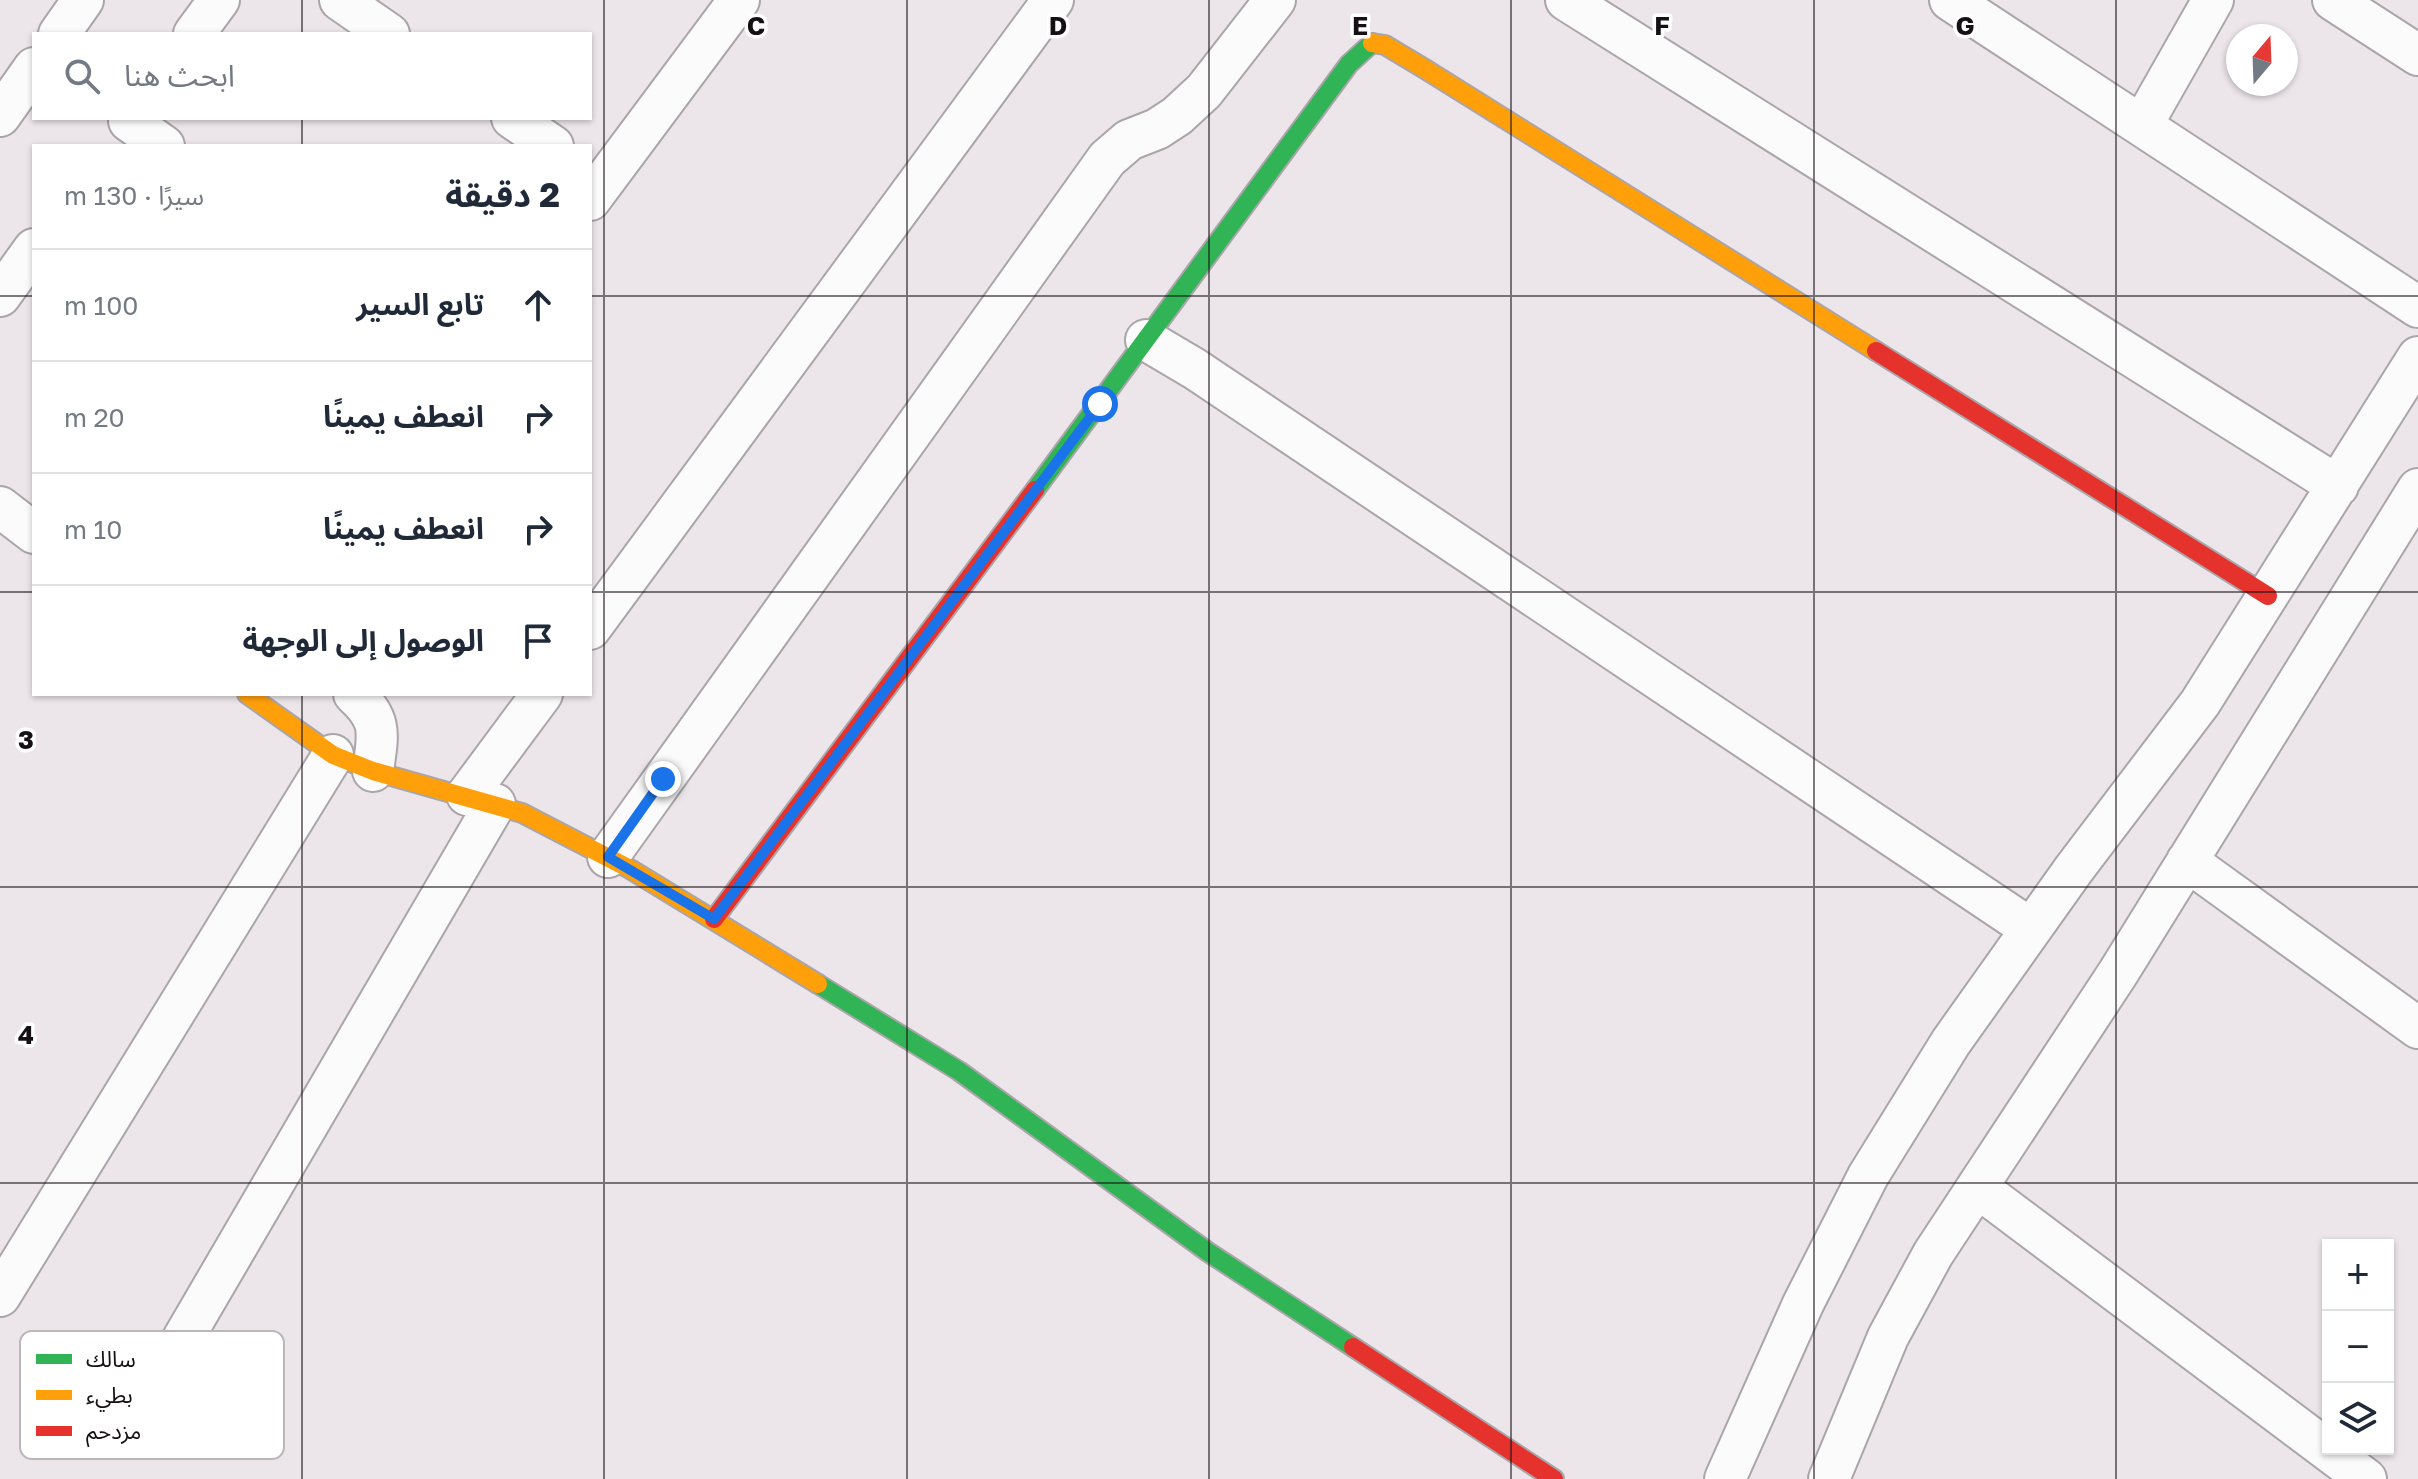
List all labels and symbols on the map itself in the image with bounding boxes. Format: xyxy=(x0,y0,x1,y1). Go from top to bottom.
text: C xyxy=(747,10,765,41)
text: D xyxy=(1049,10,1067,41)
text: E xyxy=(1352,10,1368,41)
text: F xyxy=(1654,10,1670,41)
text: G xyxy=(1955,10,1975,41)
north arrow xyxy=(2226,24,2298,96)
route start xyxy=(1082,386,1118,422)
text: 3 xyxy=(18,724,34,755)
route end xyxy=(645,761,681,797)
text: 4 xyxy=(18,1019,34,1050)
legend xyxy=(20,1331,284,1459)
text: سالك xyxy=(86,1345,136,1372)
text: بطيء xyxy=(86,1381,133,1412)
text: مزدحم xyxy=(86,1417,141,1448)

